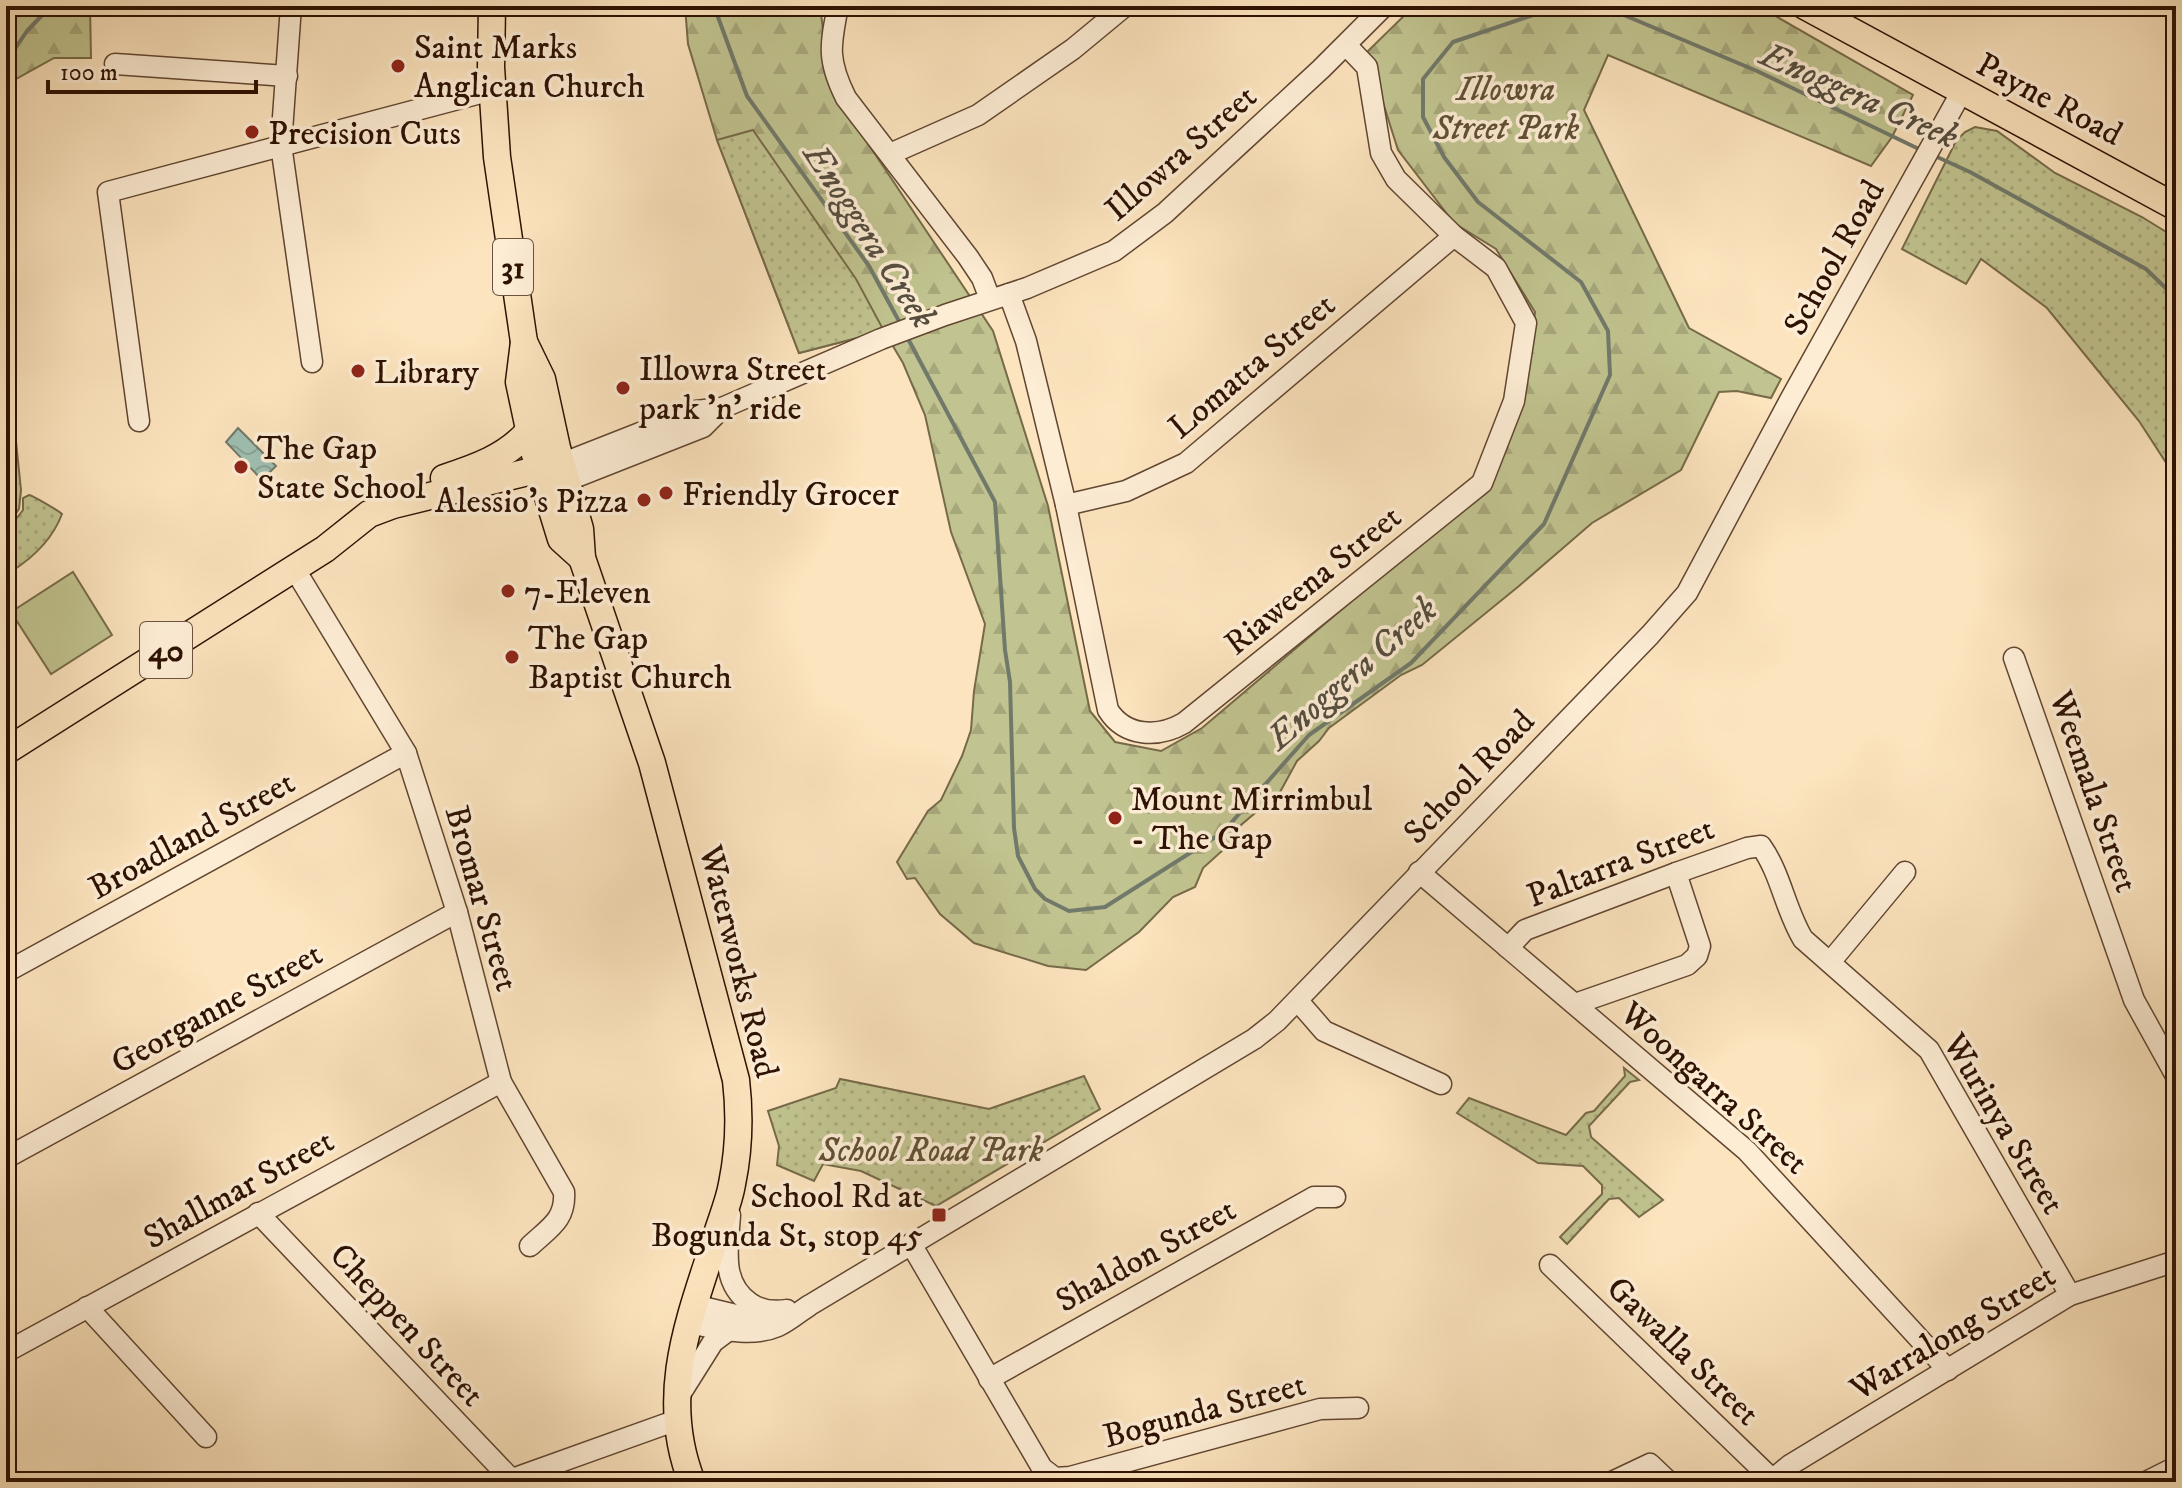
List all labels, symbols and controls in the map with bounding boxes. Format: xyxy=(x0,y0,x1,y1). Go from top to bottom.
place label: Saint Marks Anglican Church xyxy=(414,27,645,108)
water label: Enoggera Creek xyxy=(1751,32,1965,160)
scale bar xyxy=(48,44,256,94)
street label: Payne Road xyxy=(1969,44,2129,156)
marker: Saint Marks Anglican Church xyxy=(389,57,407,75)
text: 100 m xyxy=(60,58,118,88)
park label: Illowra Street Park xyxy=(1432,69,1580,150)
street label: Illowra Street xyxy=(1097,76,1266,231)
place label: Precision Cuts xyxy=(268,113,461,155)
marker: Precision Cuts xyxy=(243,123,261,141)
water label: Enoggera Creek xyxy=(791,134,945,337)
street label: School Road xyxy=(1775,173,1895,343)
road number: 31 xyxy=(493,239,533,295)
street label: Lomatta Street xyxy=(1160,285,1344,448)
place label: Illowra Street park 'n' ride xyxy=(638,349,826,430)
place label: Library xyxy=(374,352,480,394)
marker: Library xyxy=(349,362,367,380)
marker: Illowra Street park 'n' ride xyxy=(614,379,632,397)
place label: The Gap State School xyxy=(257,428,427,509)
marker: The Gap State School xyxy=(232,458,250,476)
place label: Friendly Grocer xyxy=(682,474,899,516)
place label: Alessio's Pizza xyxy=(435,481,629,523)
marker: Friendly Grocer xyxy=(657,484,675,502)
marker: Alessio's Pizza xyxy=(635,491,653,509)
street label: Riaweena Street xyxy=(1216,496,1410,665)
place label: 7-Eleven xyxy=(524,572,651,614)
marker: 7-Eleven xyxy=(499,582,517,600)
water label: Enoggera Creek xyxy=(1256,587,1447,762)
place label: The Gap Baptist Church xyxy=(528,618,732,699)
road number: 40 xyxy=(140,622,192,678)
marker: The Gap Baptist Church xyxy=(503,648,521,666)
street label: Weemala Street xyxy=(2039,685,2147,898)
street label: School Road xyxy=(1395,701,1544,853)
street label: Broadland Street xyxy=(82,762,302,910)
place label: Mount Mirrimbul - The Gap xyxy=(1131,779,1373,860)
street label: Bromar Street xyxy=(435,801,528,996)
street label: Paltarra Street xyxy=(1521,808,1720,918)
marker: Mount Mirrimbul - The Gap xyxy=(1106,809,1124,827)
street label: Waterworks Road xyxy=(689,840,787,1082)
street label: Georganne Street xyxy=(104,933,330,1084)
street label: Woongarra Street xyxy=(1610,992,1817,1184)
street label: Wurinya Street xyxy=(1932,1025,2074,1222)
street label: Shallmar Street xyxy=(137,1120,341,1259)
park label: School Road Park xyxy=(818,1130,1044,1172)
place label: School Rd at Bogunda St, stop 45 xyxy=(651,1176,923,1257)
street label: Shaldon Street xyxy=(1049,1189,1243,1322)
marker: School Rd at Bogunda St, stop 45 xyxy=(930,1206,948,1224)
street label: Cheppen Street xyxy=(320,1235,493,1416)
street label: Warralong Street xyxy=(1842,1255,2063,1411)
street label: Gawalla Street xyxy=(1597,1268,1768,1435)
street label: Bogunda Street xyxy=(1099,1364,1310,1458)

